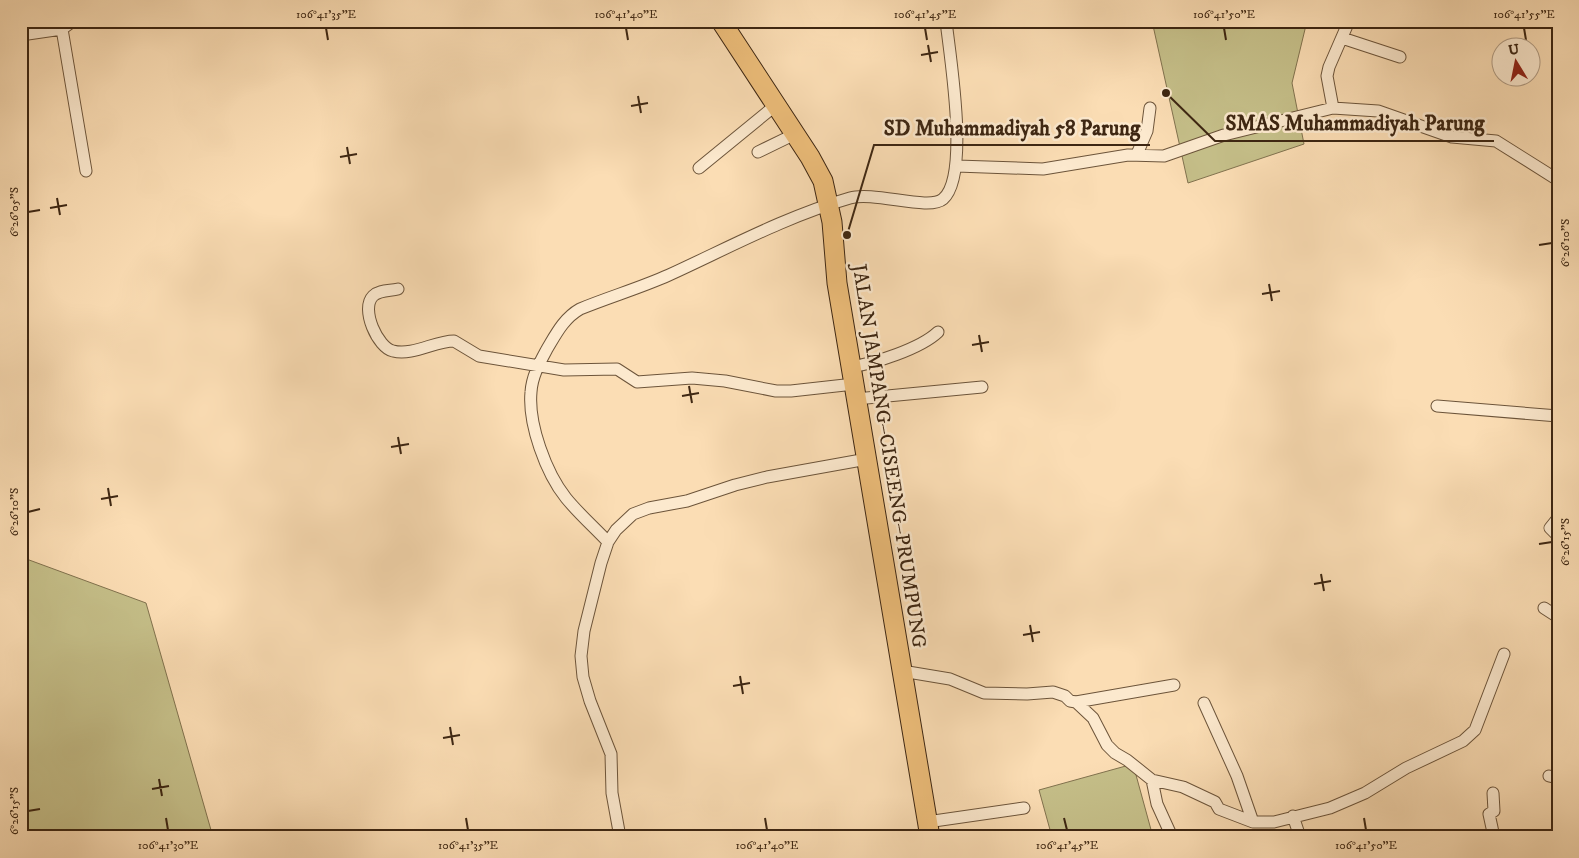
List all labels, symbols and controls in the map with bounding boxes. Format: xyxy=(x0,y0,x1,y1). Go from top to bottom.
text: 106°41'35"E xyxy=(296,7,357,22)
text: 106°41'40"E xyxy=(594,7,658,22)
text: 106°41'45"E xyxy=(894,7,957,22)
text: 106°41'50"E xyxy=(1193,7,1256,22)
text: 106°41'55"E xyxy=(1493,7,1555,22)
north arrow xyxy=(1492,38,1542,88)
text: U xyxy=(1507,40,1521,60)
callout: SMAS Muhammadiyah Parung xyxy=(1215,105,1494,141)
callout: SD Muhammadiyah 58 Parung xyxy=(874,109,1150,145)
text: SMAS Muhammadiyah Parung xyxy=(1225,111,1485,137)
text: SD Muhammadiyah 58 Parung xyxy=(884,116,1141,142)
text: 6°26'05"S xyxy=(7,187,22,237)
text: 6°26'10"S xyxy=(1558,219,1573,267)
street label: JALAN JAMPANG–CISEENG–PRUMPUNG xyxy=(845,260,931,650)
text: 6°26'10"S xyxy=(7,488,22,536)
text: 6°26'15"S xyxy=(1558,518,1573,566)
text: 6°26'15"S xyxy=(7,787,22,835)
text: 106°41'30"E xyxy=(138,838,199,853)
text: 106°41'35"E xyxy=(438,838,499,853)
text: 106°41'40"E xyxy=(735,838,799,853)
text: 106°41'45"E xyxy=(1036,838,1099,853)
text: 106°41'50"E xyxy=(1335,838,1398,853)

